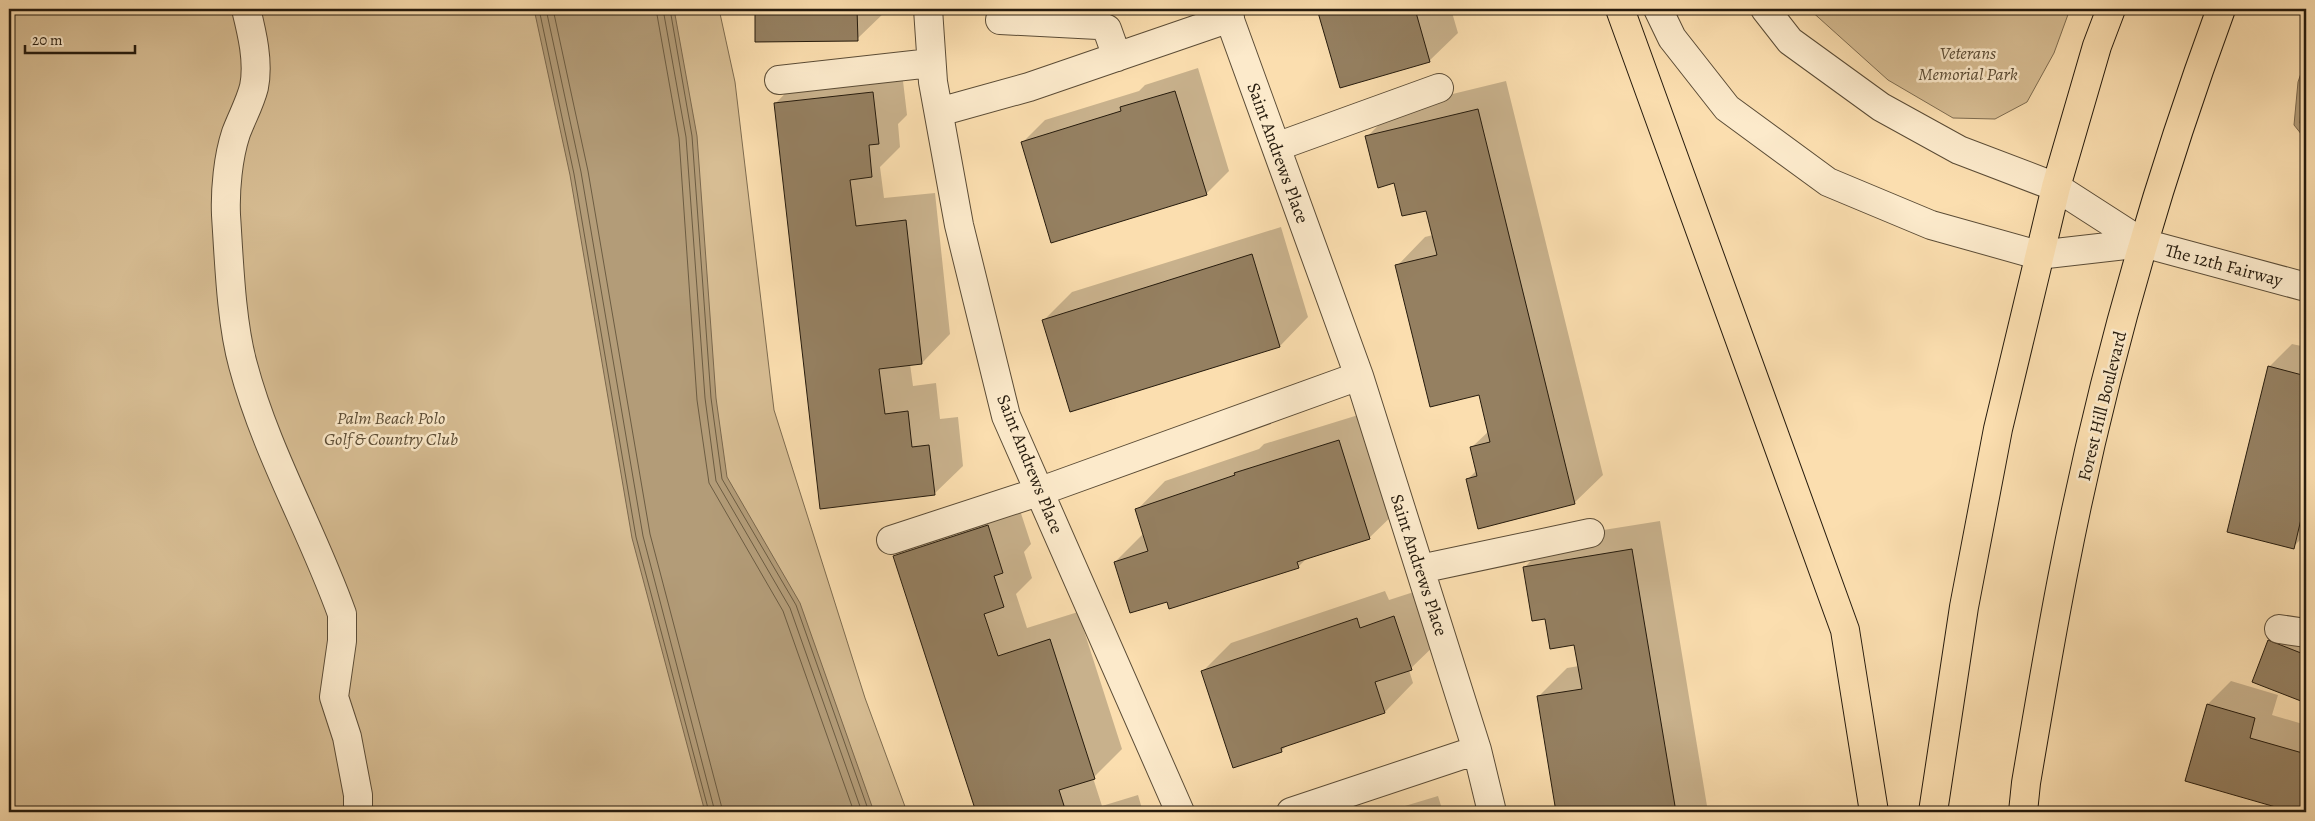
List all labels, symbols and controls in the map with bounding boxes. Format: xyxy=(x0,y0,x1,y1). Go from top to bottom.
scale bar xyxy=(25,22,135,54)
text: 20 m xyxy=(32,30,63,50)
park label: Veterans Memorial Park xyxy=(1918,41,2018,86)
street label: Saint Andrews Place xyxy=(1241,79,1315,227)
street label: The 12th Fairway xyxy=(2163,238,2286,292)
street label: Forest Hill Boulevard xyxy=(2072,328,2132,484)
street label: Saint Andrews Place xyxy=(991,391,1069,537)
park label: Palm Beach Polo Golf & Country Club xyxy=(324,406,458,451)
street label: Saint Andrews Place xyxy=(1385,491,1453,639)

